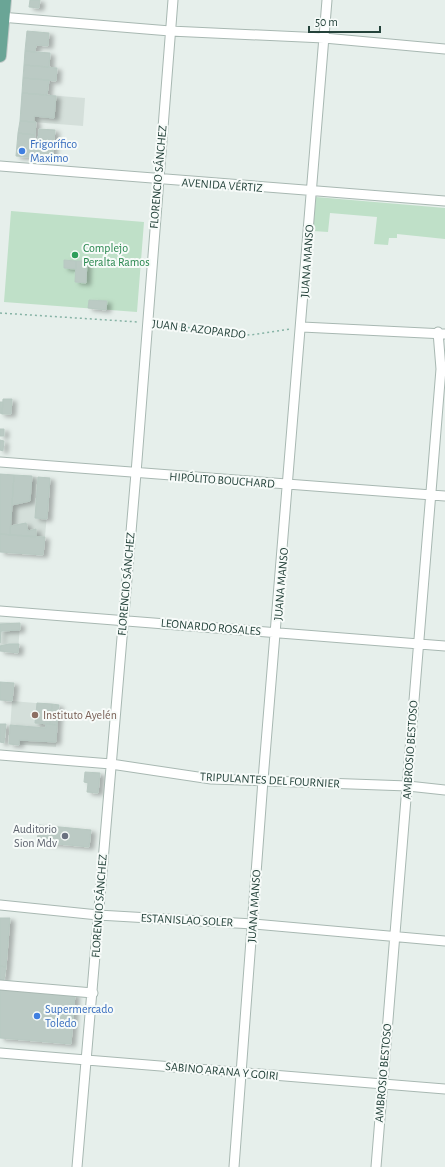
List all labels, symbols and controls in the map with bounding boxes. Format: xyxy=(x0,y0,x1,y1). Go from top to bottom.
scale bar xyxy=(309,8,380,34)
text: 50 m xyxy=(315,16,338,28)
street label: FLORENCIO SÁNCHEZ xyxy=(147,125,169,229)
place label: Frigorífico Maximo xyxy=(30,138,77,164)
marker: Frigorífico Maximo xyxy=(17,146,27,156)
street label: AVENIDA VÉRTIZ xyxy=(181,175,263,194)
street label: JUANA MANSO xyxy=(298,224,316,298)
place label: Complejo Peralta Ramos xyxy=(83,242,150,268)
marker: Complejo Peralta Ramos xyxy=(70,250,80,260)
street label: JUAN B. AZOPARDO xyxy=(151,317,247,341)
street label: HIPÓLITO BOUCHARD xyxy=(169,469,275,490)
street label: FLORENCIO SÁNCHEZ xyxy=(115,532,137,636)
street label: JUANA MANSO xyxy=(272,547,290,621)
street label: LEONARDO ROSALES xyxy=(160,617,262,637)
street label: AMBROSIO BESTOSO xyxy=(401,700,419,800)
place label: Instituto Ayelén xyxy=(43,709,117,722)
marker: Instituto Ayelén xyxy=(30,710,40,720)
street label: TRIPULANTES DEL FOURNIER xyxy=(200,770,341,790)
place label: Auditorio Sion Mdv xyxy=(13,823,57,849)
marker: Auditorio Sion Mdv xyxy=(60,831,70,841)
street label: FLORENCIO SÁNCHEZ xyxy=(88,854,109,958)
street label: JUANA MANSO xyxy=(245,869,263,943)
street label: ESTANISLAO SOLER xyxy=(140,912,234,928)
place label: Supermercado Toledo xyxy=(45,1003,114,1029)
marker: Supermercado Toledo xyxy=(32,1011,42,1021)
street label: AMBROSIO BESTOSO xyxy=(373,1023,393,1123)
street label: SABINO ARANA Y GOIRI xyxy=(165,1060,279,1082)

